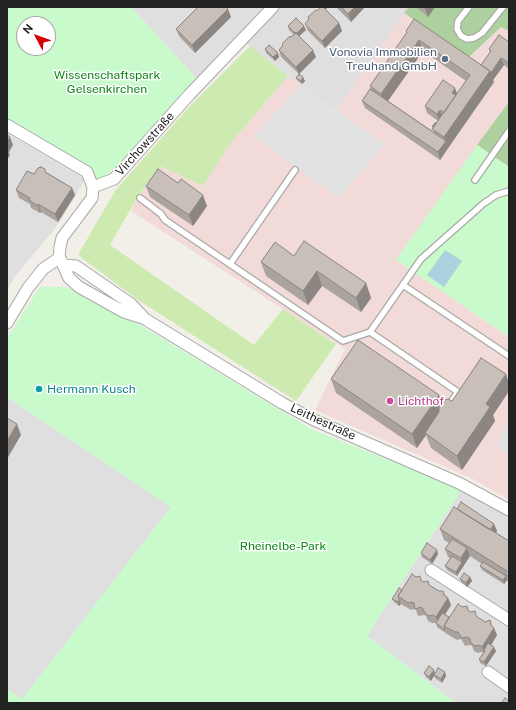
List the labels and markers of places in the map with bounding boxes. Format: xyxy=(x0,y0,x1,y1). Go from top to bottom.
place label: Vonovia Immobilien Treuhand GmbH xyxy=(329,45,437,73)
marker: Vonovia Immobilien Treuhand GmbH xyxy=(440,54,450,64)
place label: Hermann Kusch xyxy=(47,382,136,396)
marker: Hermann Kusch xyxy=(34,384,44,394)
place label: Lichthof xyxy=(398,394,444,408)
marker: Lichthof xyxy=(385,396,395,406)

